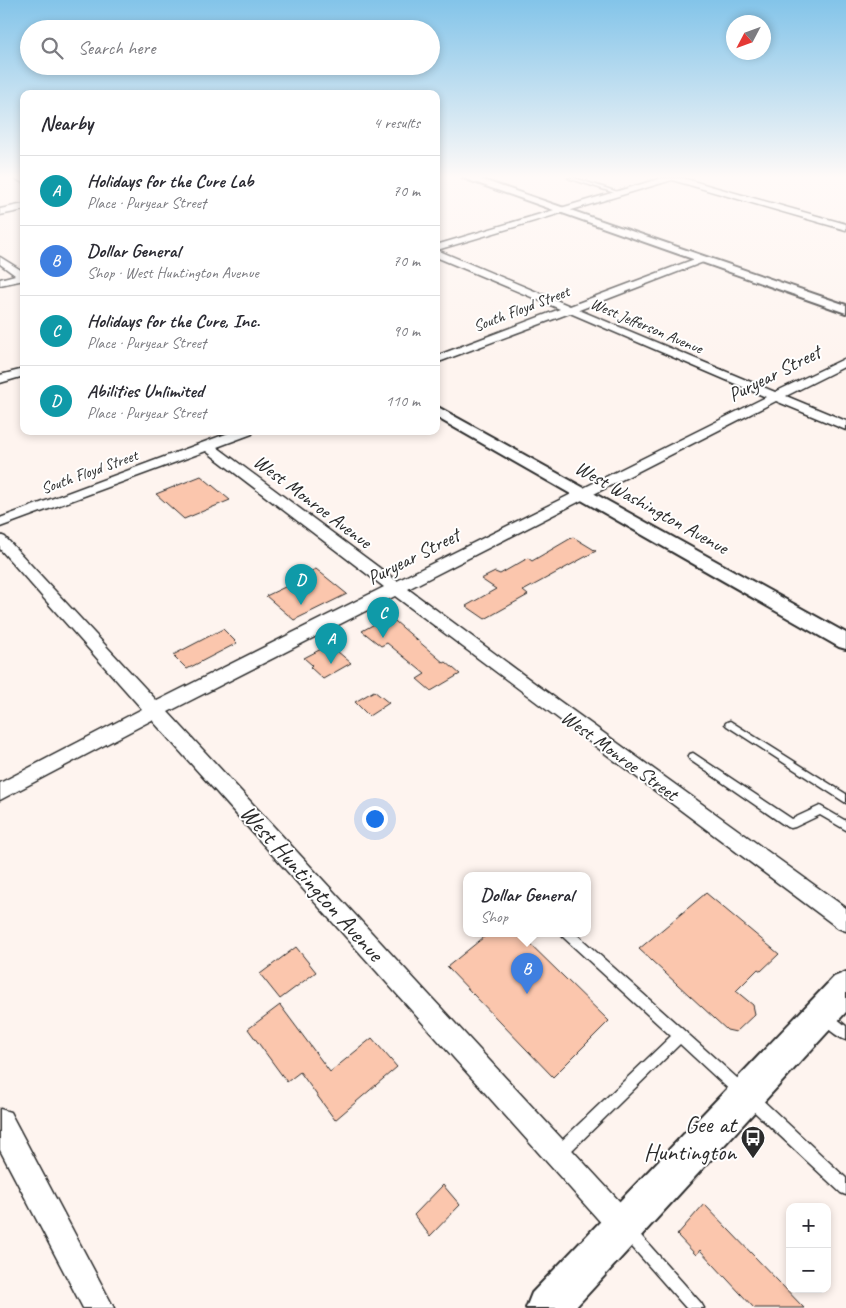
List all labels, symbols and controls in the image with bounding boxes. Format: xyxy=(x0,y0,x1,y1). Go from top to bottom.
north arrow xyxy=(726,15,771,60)
search box xyxy=(20,20,440,75)
icon: search xyxy=(38,34,66,62)
text: Search here xyxy=(78,36,155,60)
text: Nearby xyxy=(40,110,93,136)
text: 4 results xyxy=(373,113,420,133)
text: Holidays for the Cure Lab xyxy=(87,169,253,193)
text: A xyxy=(52,181,60,201)
text: 70 m xyxy=(393,181,420,201)
text: Place · Puryear Street xyxy=(87,193,206,213)
text: Dollar General xyxy=(87,239,180,263)
text: B xyxy=(52,251,60,271)
text: 70 m xyxy=(393,251,420,271)
text: Shop · West Huntington Avenue xyxy=(87,263,259,283)
street label: South Floyd Street xyxy=(471,281,574,336)
street label: West Jefferson Avenue xyxy=(588,293,707,359)
text: Holidays for the Cure, Inc. xyxy=(87,309,260,333)
text: C xyxy=(52,321,60,341)
text: 90 m xyxy=(393,321,420,341)
text: Place · Puryear Street xyxy=(87,333,206,353)
street label: Puryear Street xyxy=(724,338,828,407)
text: Abilities Unlimited xyxy=(87,379,203,403)
text: D xyxy=(51,391,61,411)
text: 110 m xyxy=(386,391,420,411)
text: Place · Puryear Street xyxy=(87,403,206,423)
street label: South Floyd Street xyxy=(38,445,142,499)
street label: West Monroe Avenue xyxy=(249,449,378,555)
street label: West Washington Avenue xyxy=(571,455,734,561)
street label: Puryear Street xyxy=(363,521,467,590)
pin: D xyxy=(285,564,317,605)
pin: C xyxy=(367,597,399,638)
pin: A xyxy=(315,623,347,664)
street label: West Monroe Street xyxy=(556,705,685,808)
street label: West Huntington Avenue xyxy=(234,798,392,969)
your location xyxy=(362,806,388,832)
popup xyxy=(463,872,591,937)
text: Dollar General xyxy=(480,883,574,907)
text: Shop xyxy=(480,907,508,927)
pin: B xyxy=(511,953,543,994)
place label: Gee at Huntington xyxy=(644,1109,738,1167)
bus stop icon: Gee at Huntington xyxy=(740,1125,766,1159)
map controls xyxy=(786,1203,831,1293)
button: + xyxy=(786,1203,831,1248)
button: − xyxy=(786,1248,831,1293)

